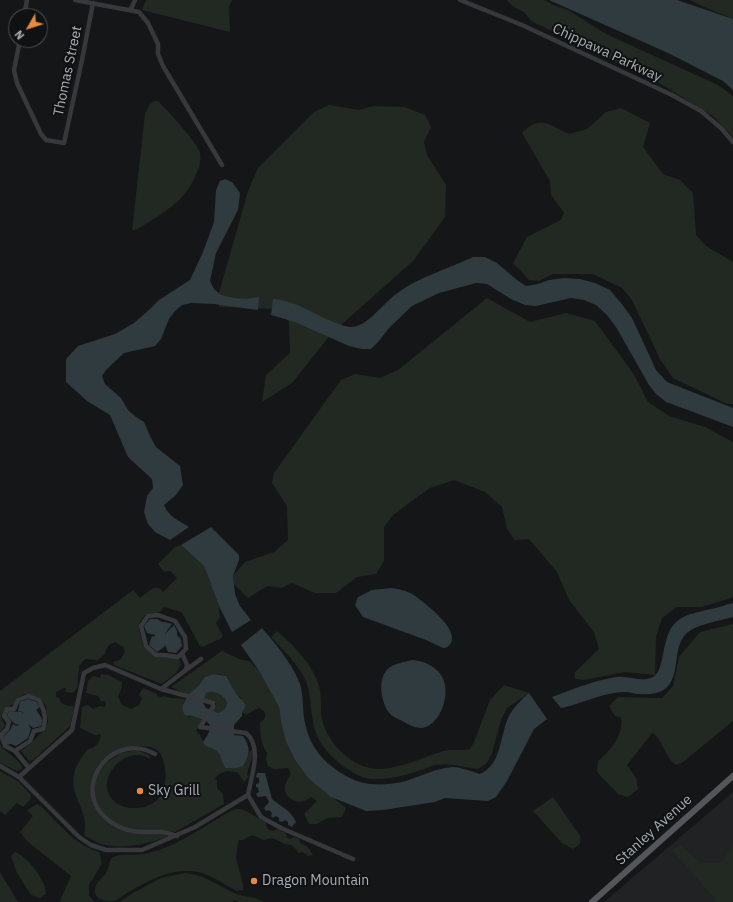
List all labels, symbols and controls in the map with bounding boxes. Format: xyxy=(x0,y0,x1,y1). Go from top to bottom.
north arrow xyxy=(8,8,48,48)
street label: Chippawa Parkway xyxy=(550,20,664,86)
street label: Thomas Street xyxy=(50,24,86,118)
text: N xyxy=(12,27,27,42)
place label: Sky Grill xyxy=(148,783,200,799)
marker: Sky Grill xyxy=(135,786,145,796)
street label: Stanley Avenue xyxy=(612,791,696,869)
place label: Dragon Mountain xyxy=(262,873,369,889)
marker: Dragon Mountain xyxy=(249,876,259,886)

